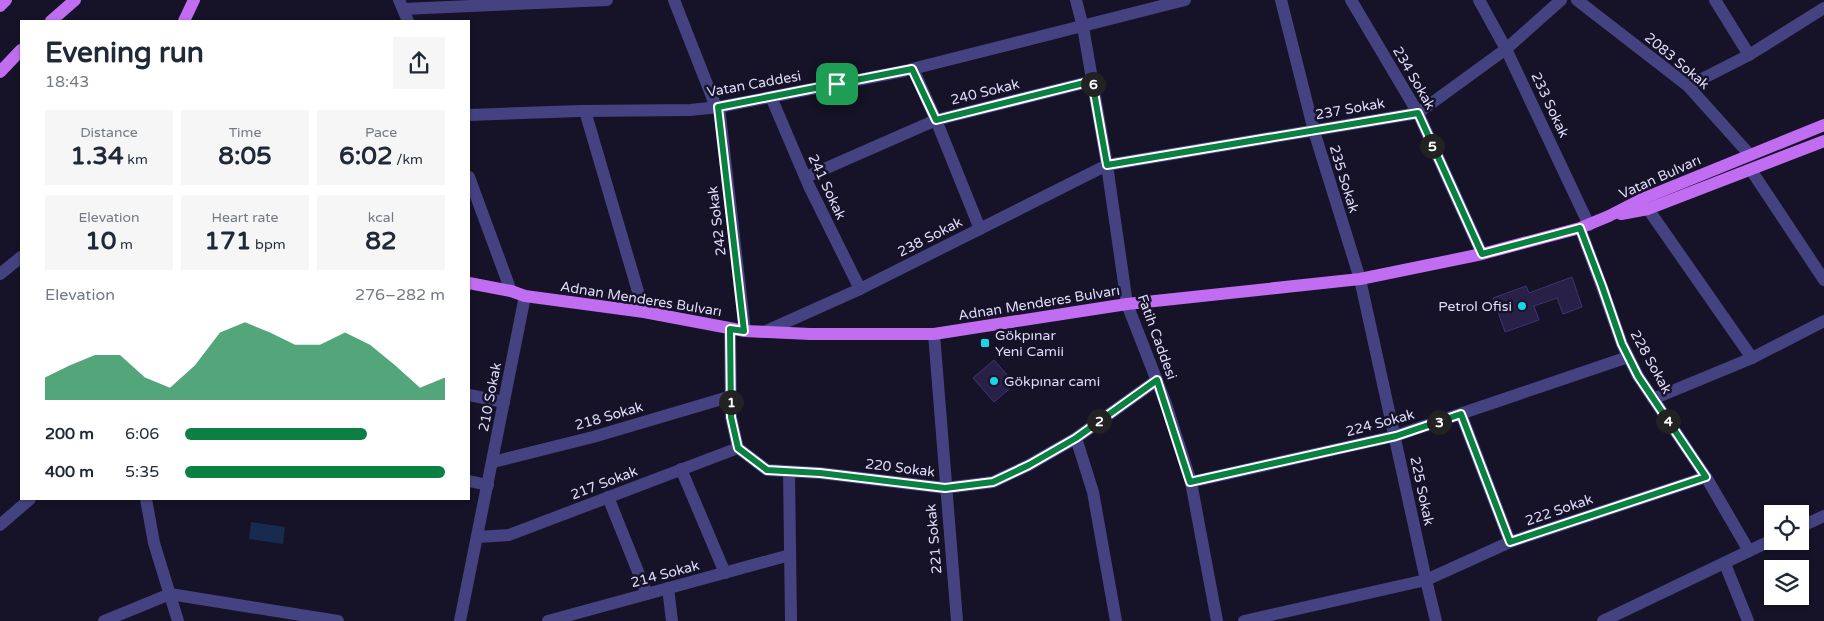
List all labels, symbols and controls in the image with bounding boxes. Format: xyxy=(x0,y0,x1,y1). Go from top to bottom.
street label: 2083 Sokak xyxy=(1641,29,1713,93)
text: Evening run xyxy=(45,36,204,70)
button: share xyxy=(393,37,445,89)
street label: 234 Sokak xyxy=(1389,43,1439,113)
pin xyxy=(816,63,858,105)
street label: Vatan Caddesi xyxy=(706,67,802,101)
icon: arrive xyxy=(823,70,851,98)
street label: 233 Sokak xyxy=(1527,70,1573,141)
text: 18:43 xyxy=(45,72,89,92)
pin: 6 xyxy=(1080,72,1106,96)
street label: 240 Sokak xyxy=(949,75,1021,109)
text: 6 xyxy=(1089,76,1098,93)
street label: 237 Sokak xyxy=(1314,94,1386,123)
text: Distance xyxy=(80,124,138,141)
text: Time xyxy=(229,124,261,141)
text: Pace xyxy=(365,124,397,141)
pin: 5 xyxy=(1420,134,1444,158)
text: 5 xyxy=(1428,138,1437,155)
text: 1.34 xyxy=(70,141,124,171)
text: 8:05 xyxy=(218,141,272,171)
text: 6:02 xyxy=(339,141,393,171)
street label: 235 Sokak xyxy=(1326,143,1362,215)
text: km xyxy=(124,151,148,168)
text: /km xyxy=(393,151,423,168)
street label: Vatan Bulvarı xyxy=(1616,151,1704,203)
street label: 241 Sokak xyxy=(804,152,850,223)
street label: 242 Sokak xyxy=(704,185,730,257)
text: Elevation xyxy=(78,209,140,226)
text: Heart rate xyxy=(212,209,278,226)
text: kcal xyxy=(368,209,394,226)
street label: 238 Sokak xyxy=(895,213,965,260)
text: 10 xyxy=(85,226,116,256)
text: 171 xyxy=(204,226,251,256)
text: 82 xyxy=(365,226,397,256)
text: m xyxy=(116,236,133,253)
text: bpm xyxy=(251,236,286,253)
street label: Adnan Menderes Bulvarı xyxy=(559,278,723,320)
street label: Adnan Menderes Bulvarı xyxy=(957,282,1121,324)
text: Elevation xyxy=(45,285,115,305)
text: 276–282 m xyxy=(355,285,445,305)
street label: Fatih Caddesi xyxy=(1134,292,1180,382)
place label: Petrol Ofisi xyxy=(1438,298,1512,315)
marker: Petrol Ofisi xyxy=(1516,300,1528,312)
place label: Gökpınar Yeni Camii xyxy=(995,327,1064,360)
street label: 228 Sokak xyxy=(1627,327,1676,397)
marker: Gökpınar Yeni Camii xyxy=(979,337,991,349)
street label: 210 Sokak xyxy=(475,361,505,433)
place label: Gökpınar cami xyxy=(1004,373,1100,390)
marker: Gökpınar cami xyxy=(988,375,1000,387)
pin: 1 xyxy=(718,390,744,414)
text: 1 xyxy=(727,394,736,411)
street label: 218 Sokak xyxy=(573,398,645,434)
street label: 224 Sokak xyxy=(1344,406,1416,440)
pin: 2 xyxy=(1086,408,1112,434)
pin: 4 xyxy=(1656,408,1680,434)
pin: 3 xyxy=(1426,410,1452,434)
text: 2 xyxy=(1095,413,1104,430)
text: 4 xyxy=(1664,413,1673,430)
text: 3 xyxy=(1435,414,1444,431)
text: 200 m xyxy=(45,424,94,444)
text: 6:06 xyxy=(125,424,159,444)
street label: 220 Sokak xyxy=(864,455,936,481)
street label: 225 Sokak xyxy=(1406,455,1438,527)
text: 400 m xyxy=(45,462,94,482)
text: 5:35 xyxy=(125,462,159,482)
street label: 217 Sokak xyxy=(568,462,640,504)
street label: 222 Sokak xyxy=(1523,490,1595,529)
street label: 221 Sokak xyxy=(922,503,946,575)
map controls xyxy=(1764,505,1809,605)
button: locate xyxy=(1764,505,1809,550)
street label: 214 Sokak xyxy=(629,557,701,591)
button: layers xyxy=(1764,560,1809,605)

